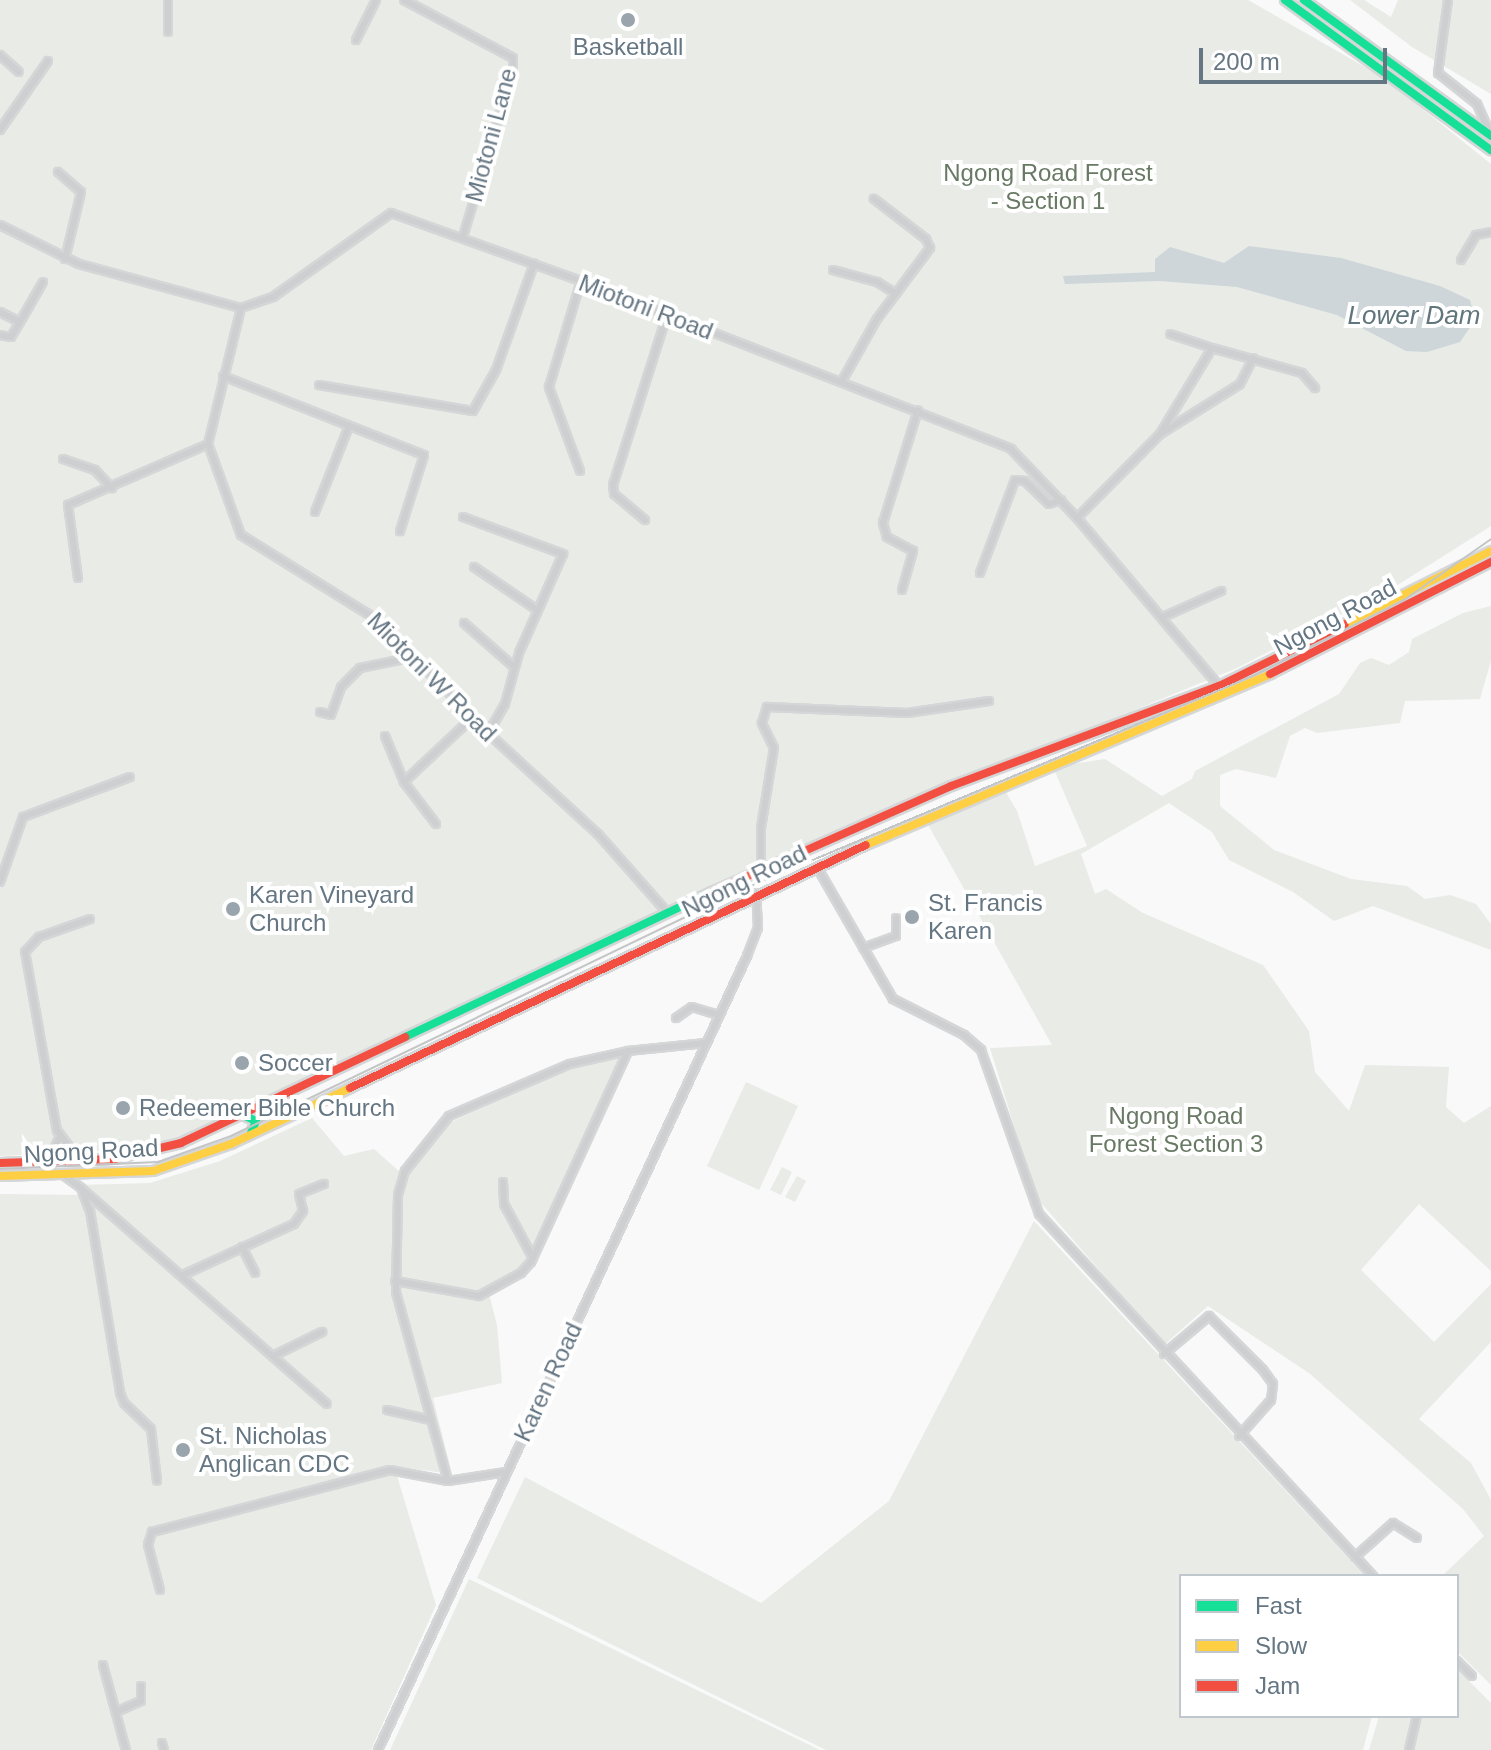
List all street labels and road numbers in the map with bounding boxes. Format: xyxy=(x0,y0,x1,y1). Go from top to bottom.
street label: Miotoni Lane xyxy=(459,65,523,205)
street label: Miotoni Road xyxy=(575,268,717,346)
street label: Ngong Road xyxy=(1269,573,1401,661)
street label: Miotoni W Road xyxy=(361,606,503,748)
street label: Ngong Road xyxy=(677,839,811,923)
street label: Ngong Road xyxy=(23,1133,159,1169)
street label: Karen Road xyxy=(508,1318,588,1446)

